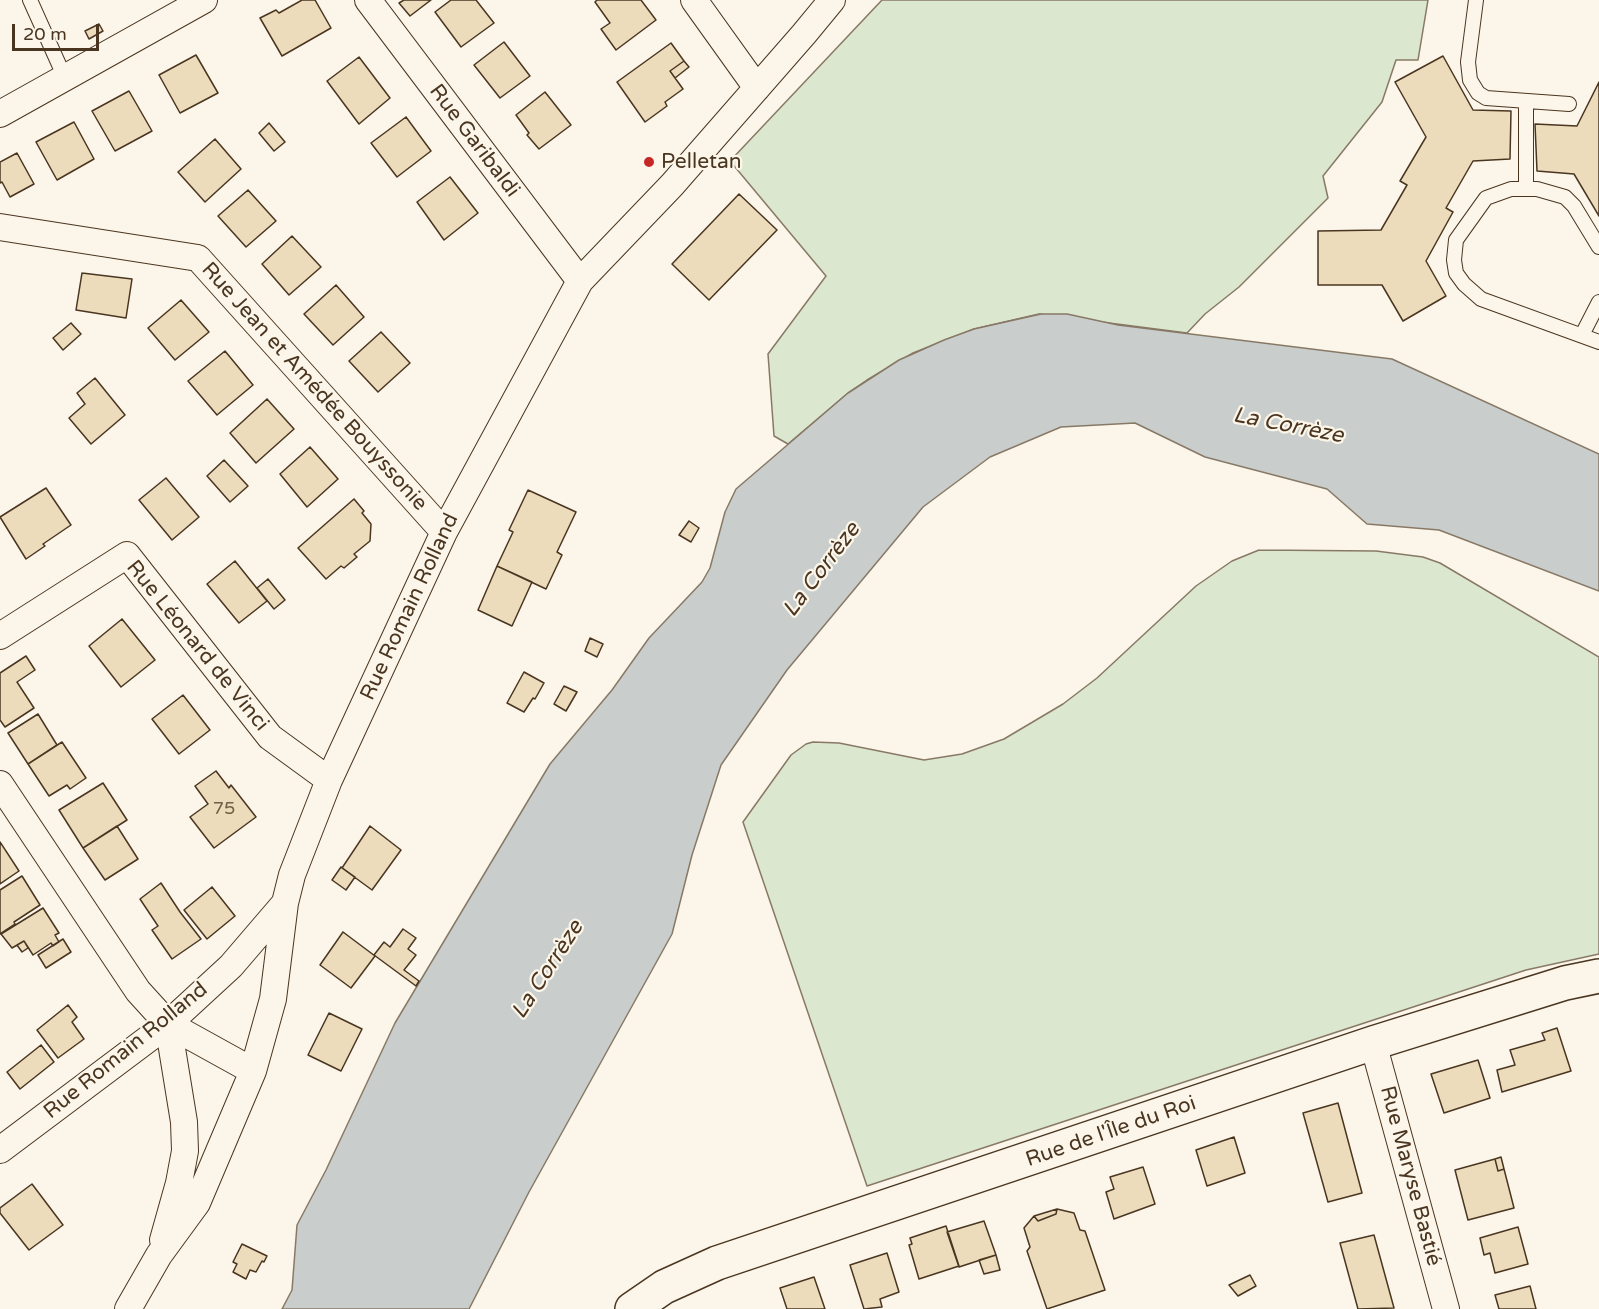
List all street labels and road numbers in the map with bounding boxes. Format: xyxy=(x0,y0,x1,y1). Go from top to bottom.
street label: Rue Garibaldi xyxy=(423,80,525,202)
street label: Rue Jean et Amédée Bouyssonie xyxy=(196,258,432,516)
street label: Rue Romain Rolland xyxy=(356,510,464,704)
street label: Rue Léonard de Vinci xyxy=(120,556,274,736)
street label: Rue Romain Rolland xyxy=(39,977,213,1125)
street label: Rue Maryse Bastié xyxy=(1374,1083,1446,1269)
street label: Rue de l'Île du Roi xyxy=(1023,1091,1199,1173)

